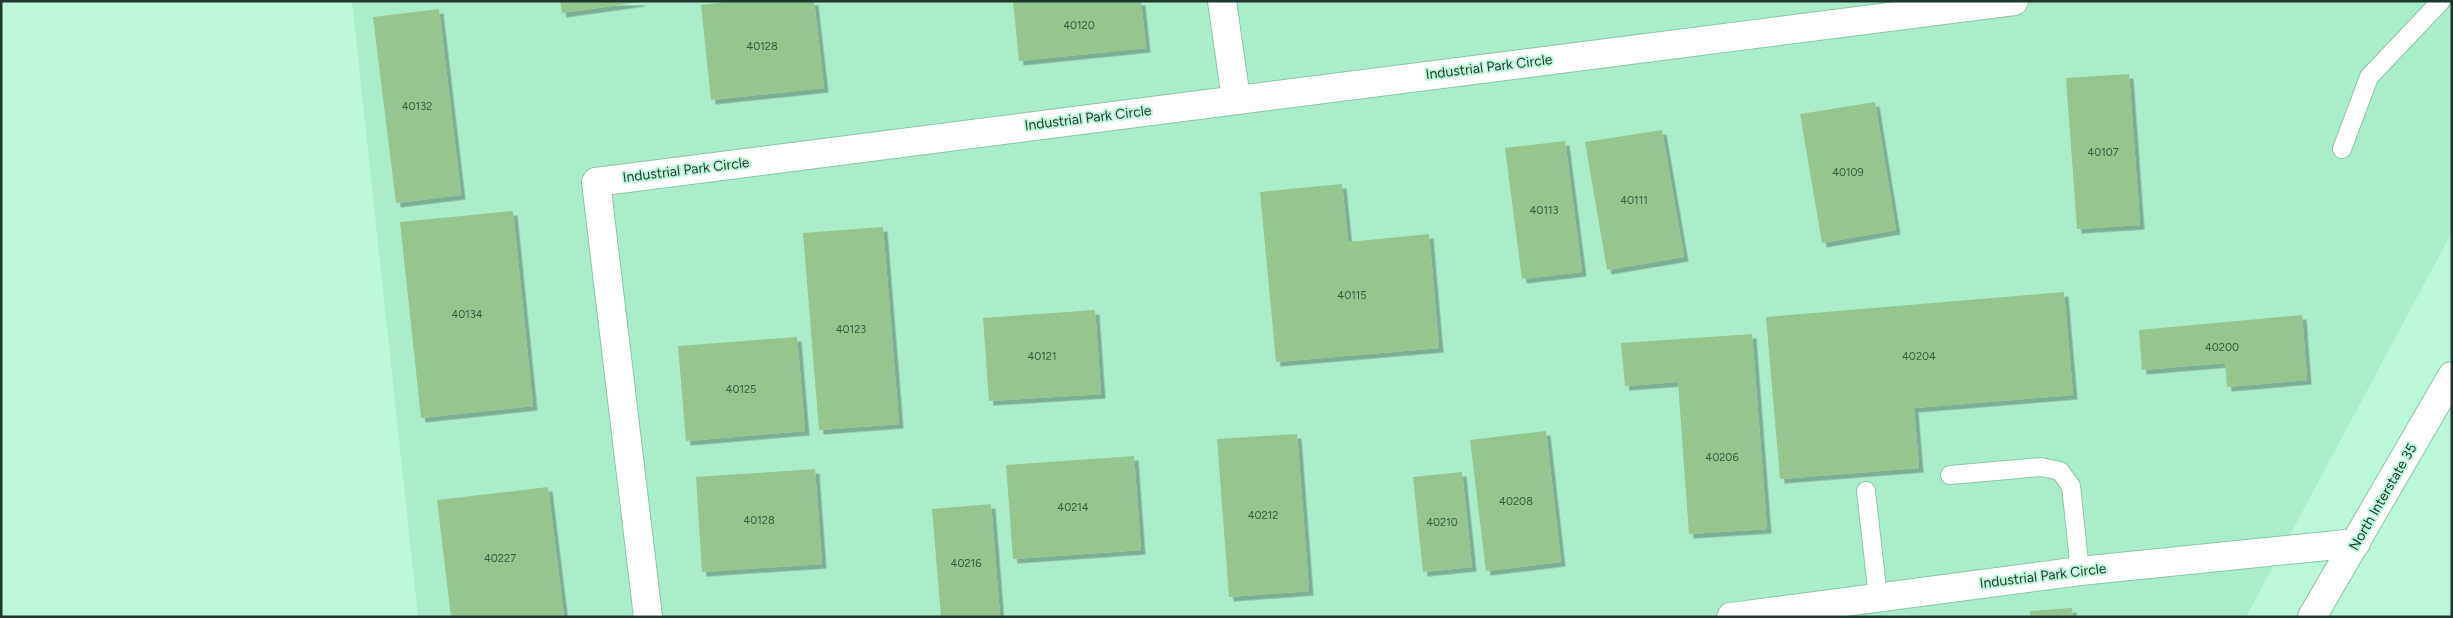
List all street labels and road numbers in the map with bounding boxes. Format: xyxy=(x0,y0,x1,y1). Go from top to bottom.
street label: Industrial Park Circle xyxy=(1425,51,1554,83)
street label: Industrial Park Circle xyxy=(1024,102,1153,134)
street label: Industrial Park Circle xyxy=(622,154,751,186)
street label: North Interstate 35 xyxy=(2346,441,2420,553)
street label: Industrial Park Circle xyxy=(1979,560,2108,592)

